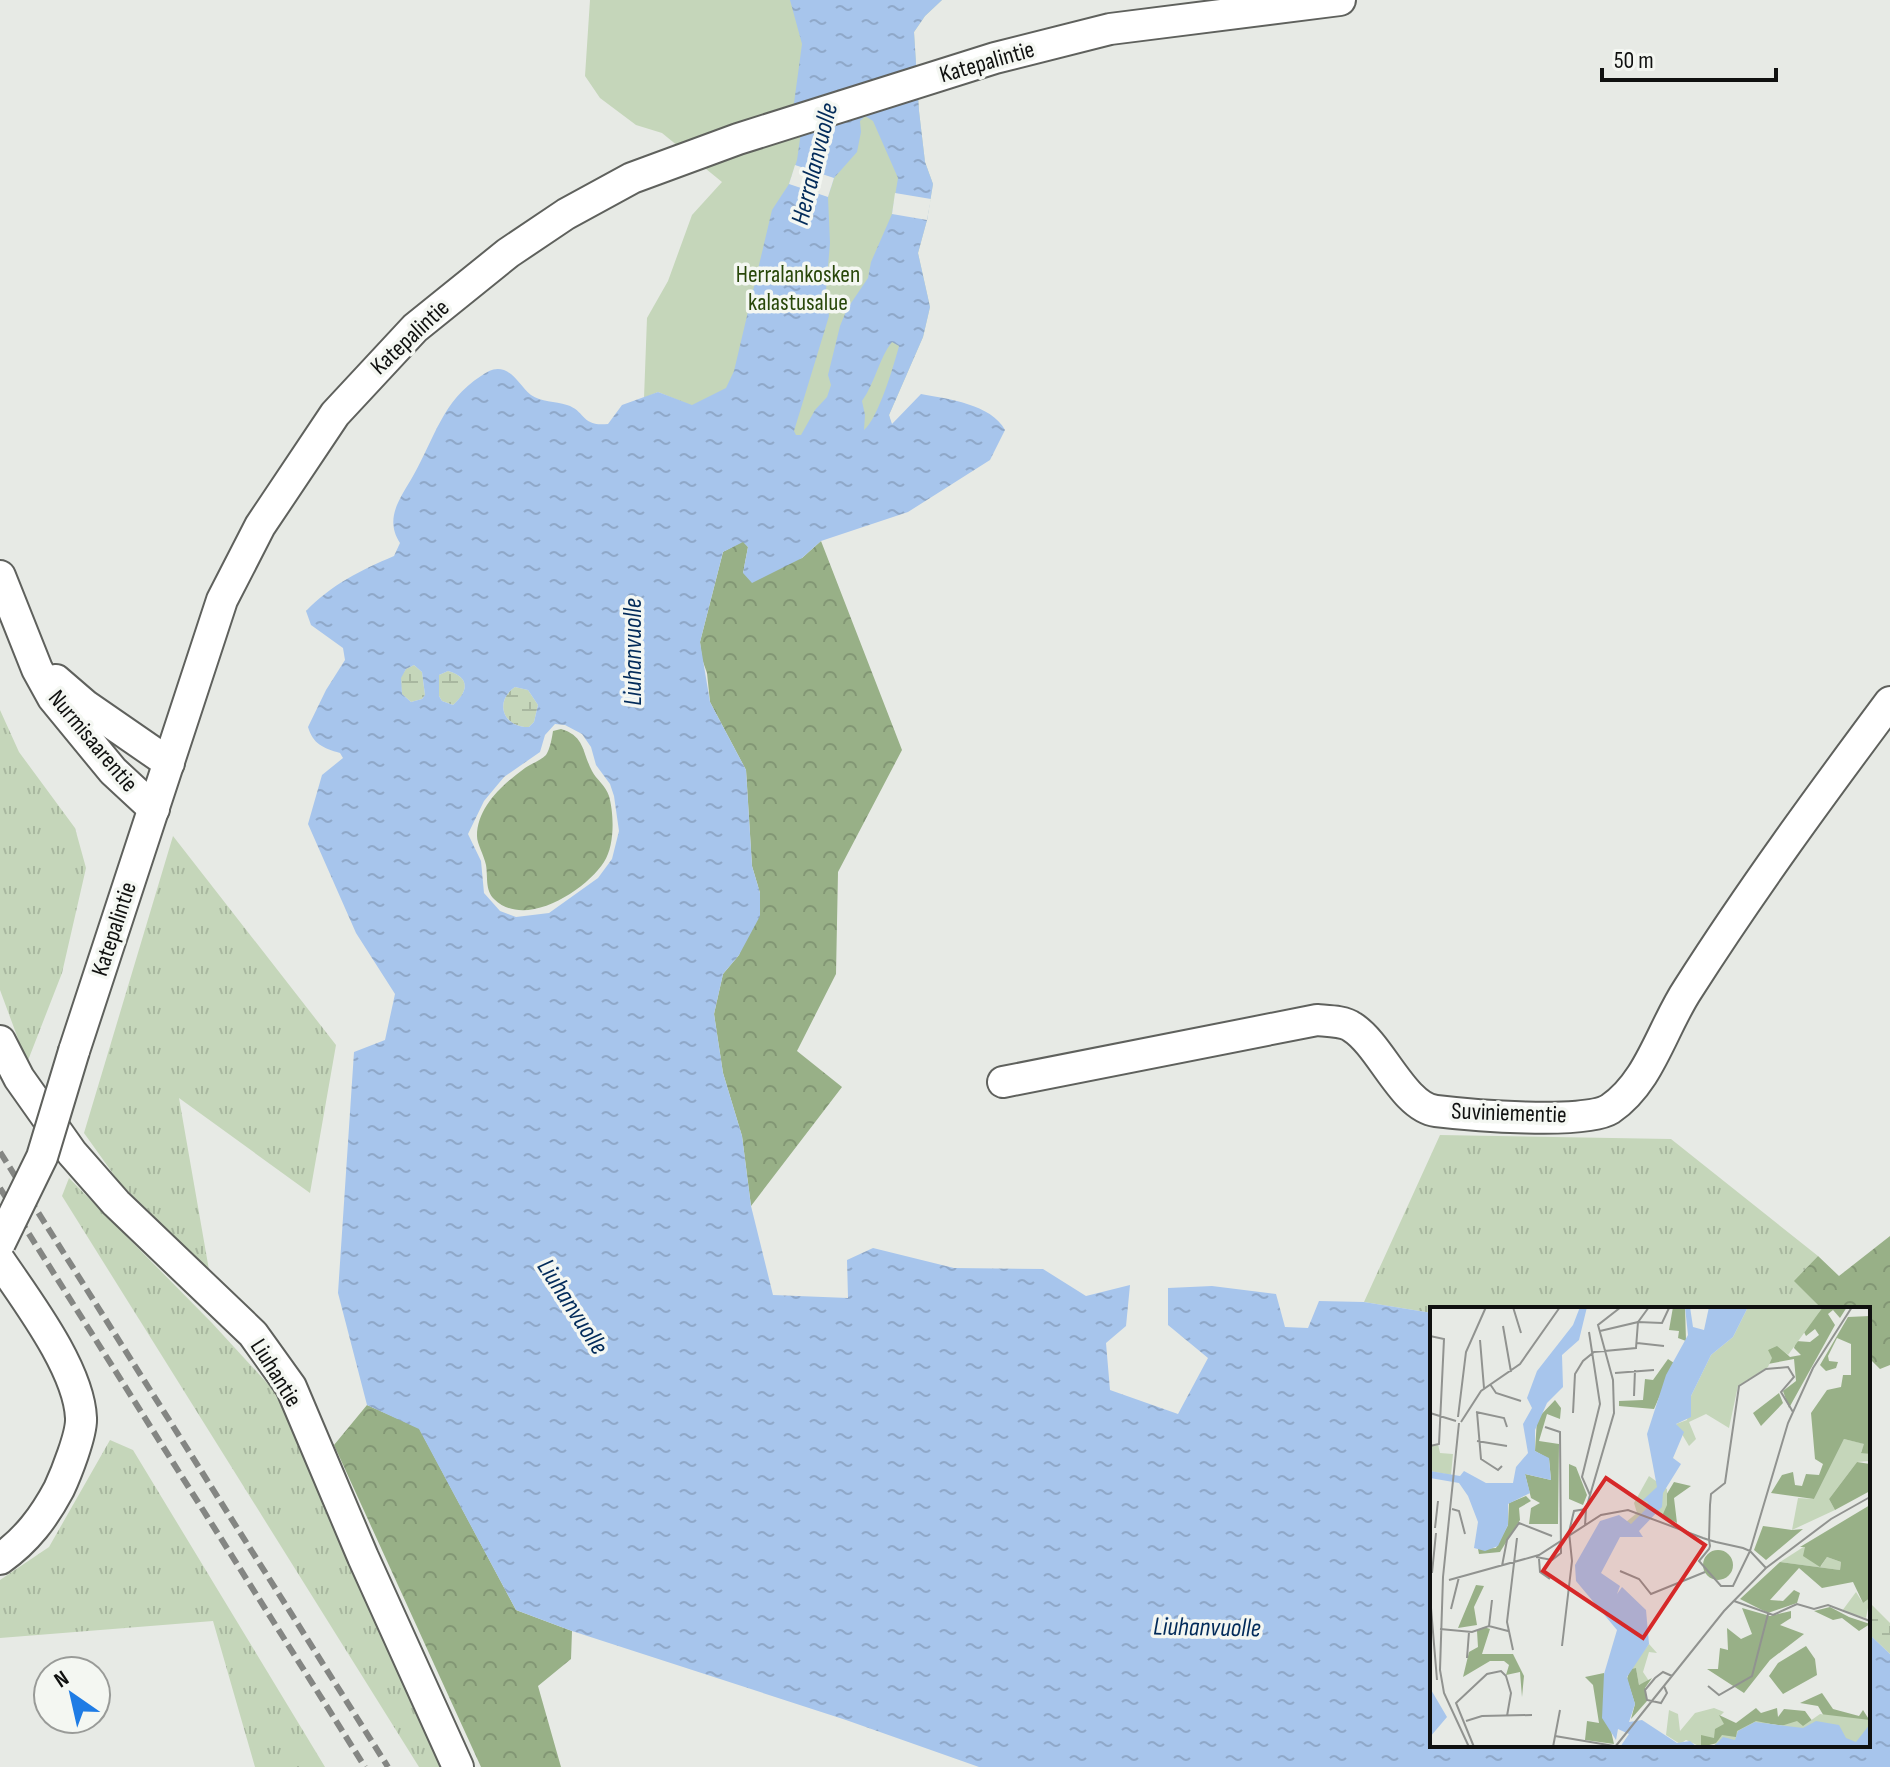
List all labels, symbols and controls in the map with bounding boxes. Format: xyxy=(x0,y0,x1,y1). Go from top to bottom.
scale bar xyxy=(1602,32,1776,82)
street label: Katepalintie xyxy=(936,35,1038,89)
text: 50 m xyxy=(1614,46,1654,75)
water label: Herralanvuolle xyxy=(785,100,845,228)
park label: Herralankosken kalastusalue xyxy=(736,260,860,317)
street label: Katepalintie xyxy=(365,293,455,381)
water label: Liuhanvuolle xyxy=(618,598,649,706)
street label: Nurmisaarentie xyxy=(42,684,144,798)
street label: Katepalintie xyxy=(85,878,143,980)
street label: Suviniementie xyxy=(1451,1096,1567,1130)
water label: Liuhanvuolle xyxy=(530,1253,614,1361)
inset map xyxy=(1430,1307,1870,1747)
street label: Liuhantie xyxy=(244,1334,308,1412)
water label: Liuhanvuolle xyxy=(1153,1612,1261,1644)
north arrow xyxy=(32,1655,112,1735)
text: N xyxy=(49,1665,74,1694)

